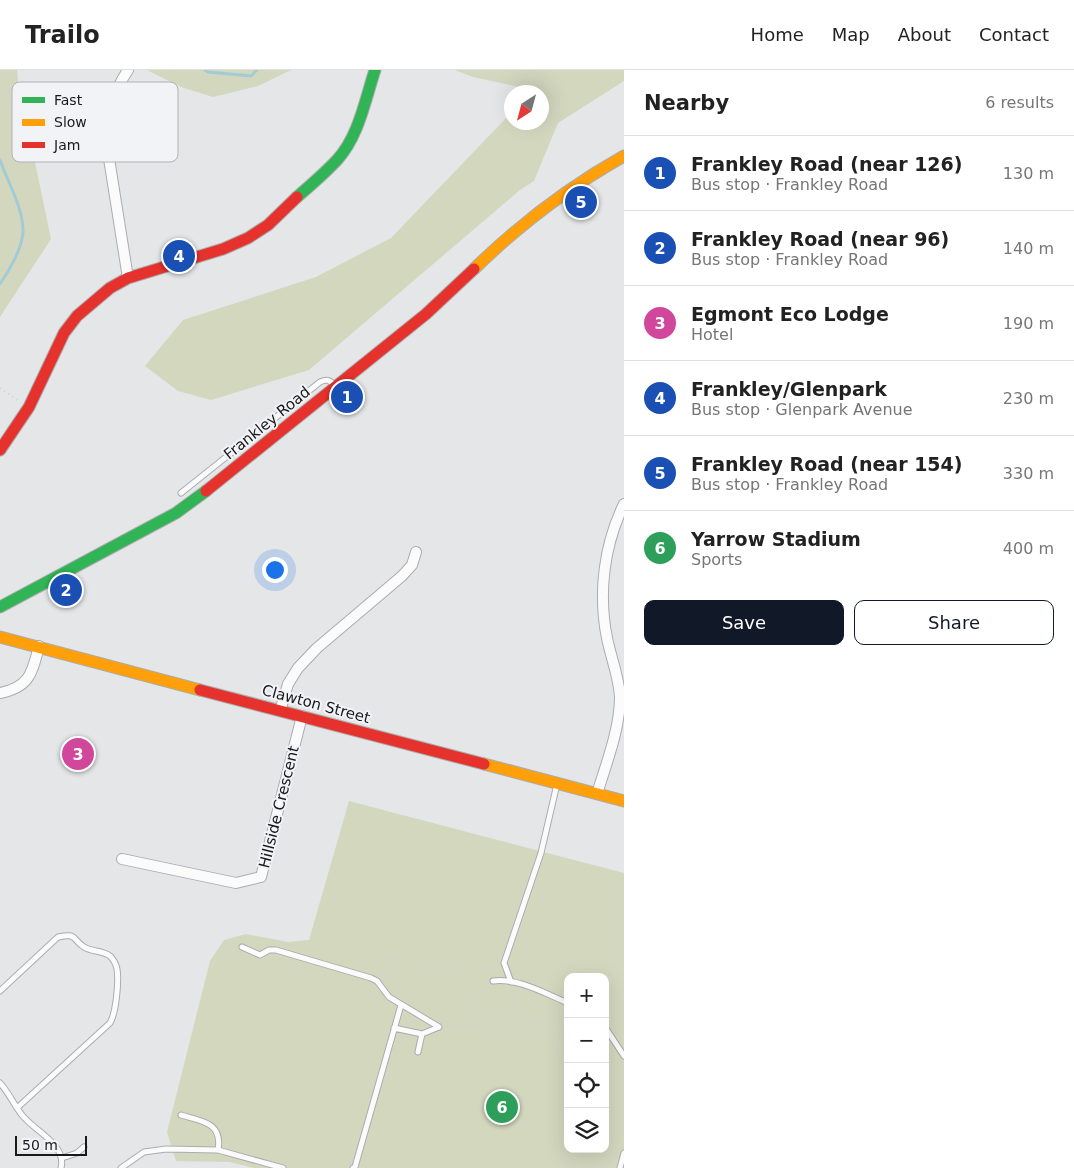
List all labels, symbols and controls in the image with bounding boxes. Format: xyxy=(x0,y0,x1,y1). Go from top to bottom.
text: Trailo xyxy=(25,21,100,49)
text: Home xyxy=(751,24,804,45)
text: Map xyxy=(832,24,870,45)
text: About xyxy=(898,24,951,45)
text: Contact xyxy=(979,24,1049,45)
legend xyxy=(12,82,178,162)
north arrow xyxy=(504,85,549,130)
text: Nearby xyxy=(644,91,729,115)
text: Fast xyxy=(54,92,83,108)
text: 6 results xyxy=(985,93,1054,112)
text: Slow xyxy=(54,114,87,130)
text: Jam xyxy=(53,137,80,153)
text: Frankley Road (near 126) xyxy=(691,153,962,175)
text: 1 xyxy=(654,164,666,183)
text: 130 m xyxy=(1003,164,1054,183)
text: Bus stop · Frankley Road xyxy=(691,175,888,194)
pin: 5 xyxy=(565,183,597,221)
text: Frankley Road (near 96) xyxy=(691,228,949,250)
pin: 4 xyxy=(163,237,195,275)
text: 2 xyxy=(654,239,666,258)
text: 140 m xyxy=(1003,239,1054,258)
text: Bus stop · Frankley Road xyxy=(691,250,888,269)
text: Egmont Eco Lodge xyxy=(691,303,889,325)
text: 3 xyxy=(654,314,666,333)
text: 190 m xyxy=(1003,314,1054,333)
text: Hotel xyxy=(691,325,733,344)
pin: 1 xyxy=(331,378,363,416)
text: Frankley/Glenpark xyxy=(691,378,887,400)
street label: Frankley Road xyxy=(220,383,314,463)
text: 4 xyxy=(654,389,666,408)
text: 230 m xyxy=(1003,389,1054,408)
text: Bus stop · Glenpark Avenue xyxy=(691,400,913,419)
text: Frankley Road (near 154) xyxy=(691,453,962,475)
text: 5 xyxy=(654,464,666,483)
text: 330 m xyxy=(1003,464,1054,483)
text: Bus stop · Frankley Road xyxy=(691,475,888,494)
text: Yarrow Stadium xyxy=(691,528,861,550)
text: 6 xyxy=(654,539,666,558)
text: 400 m xyxy=(1003,539,1054,558)
text: Sports xyxy=(691,550,742,569)
your location xyxy=(262,557,288,583)
pin: 2 xyxy=(50,571,82,609)
button: Save xyxy=(644,600,844,645)
button: Share xyxy=(854,600,1054,645)
street label: Clawton Street xyxy=(260,681,372,727)
pin: 3 xyxy=(62,735,94,773)
street label: Hillside Crescent xyxy=(255,744,303,870)
map controls xyxy=(564,973,609,1153)
button: + xyxy=(564,973,609,1018)
button: − xyxy=(564,1018,609,1063)
button: locate xyxy=(564,1063,609,1108)
pin: 6 xyxy=(486,1088,518,1126)
button: layers xyxy=(564,1108,609,1153)
scale bar xyxy=(15,1133,88,1156)
text: 50 m xyxy=(22,1137,58,1153)

